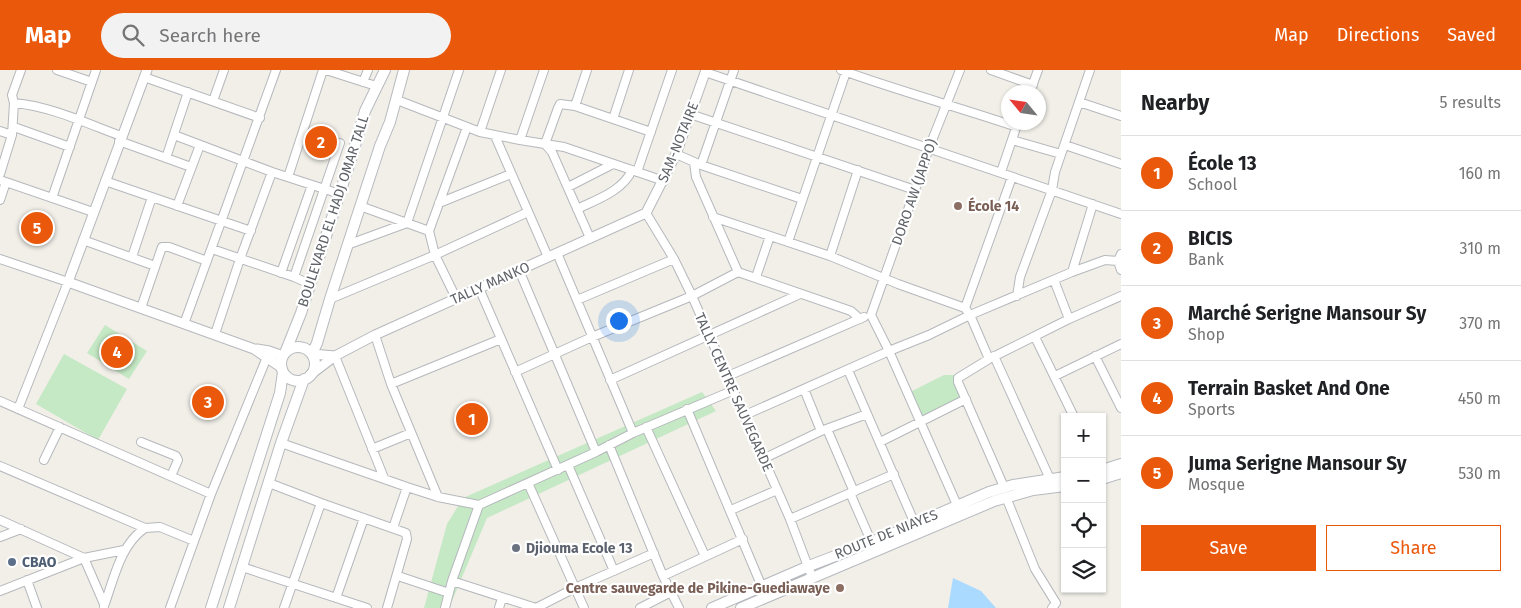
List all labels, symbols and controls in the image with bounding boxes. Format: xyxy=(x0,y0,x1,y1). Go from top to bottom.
search box xyxy=(101,13,451,58)
text: Map xyxy=(25,21,71,49)
icon: search xyxy=(119,21,147,49)
text: Search here xyxy=(159,24,261,47)
text: Map xyxy=(1274,24,1309,46)
text: Directions xyxy=(1337,24,1419,46)
text: Saved xyxy=(1447,24,1496,46)
north arrow xyxy=(1001,85,1046,130)
text: Nearby xyxy=(1141,90,1209,116)
text: 5 results xyxy=(1440,93,1501,112)
street label: SAM-NOTAIRE xyxy=(655,99,702,185)
street label: BOULEVARD EL HADJ OMAR TALL xyxy=(294,113,373,309)
pin: 2 xyxy=(305,123,337,161)
street label: DORO AW (JAPPO) xyxy=(888,137,941,248)
text: École 13 xyxy=(1188,152,1257,175)
text: 1 xyxy=(1153,164,1161,183)
text: 160 m xyxy=(1459,164,1501,183)
text: School xyxy=(1188,175,1237,194)
place label: École 14 xyxy=(968,197,1019,215)
marker: École 14 xyxy=(952,200,964,212)
pin: 5 xyxy=(21,209,53,247)
text: BICIS xyxy=(1188,227,1233,250)
text: 2 xyxy=(1153,239,1161,258)
text: 310 m xyxy=(1460,239,1501,258)
text: Bank xyxy=(1188,250,1224,269)
street label: TALLY MANKO xyxy=(448,258,532,308)
text: Marché Serigne Mansour Sy xyxy=(1188,302,1426,325)
your location xyxy=(606,308,632,334)
street label: TALLY CENTRE SAUVEGARDE xyxy=(691,310,776,474)
text: 3 xyxy=(1153,314,1161,333)
text: 370 m xyxy=(1459,314,1501,333)
text: Shop xyxy=(1188,325,1225,344)
pin: 4 xyxy=(101,333,133,371)
text: Terrain Basket And One xyxy=(1188,377,1390,400)
pin: 3 xyxy=(192,383,224,421)
text: 4 xyxy=(1152,389,1162,408)
text: 450 m xyxy=(1458,389,1501,408)
pin: 1 xyxy=(456,400,488,438)
text: Sports xyxy=(1188,400,1235,419)
map controls xyxy=(1061,413,1106,593)
button: + xyxy=(1061,413,1106,458)
text: Juma Serigne Mansour Sy xyxy=(1188,452,1407,475)
button: − xyxy=(1061,458,1106,503)
text: 5 xyxy=(1153,464,1161,483)
text: 530 m xyxy=(1458,464,1501,483)
text: Mosque xyxy=(1188,475,1245,494)
button: locate xyxy=(1061,503,1106,548)
street label: ROUTE DE NIAYES xyxy=(832,506,941,563)
button: Save xyxy=(1141,525,1316,571)
button: Share xyxy=(1326,525,1501,571)
place label: Djiouma Ecole 13 xyxy=(526,540,633,557)
marker: Djiouma Ecole 13 xyxy=(510,542,522,554)
button: layers xyxy=(1061,548,1106,593)
place label: CBAO xyxy=(22,554,57,571)
marker: CBAO xyxy=(6,556,18,568)
place label: Centre sauvegarde de Pikine-Guediawaye xyxy=(566,580,830,597)
marker: Centre sauvegarde de Pikine-Guediawaye xyxy=(834,582,846,594)

